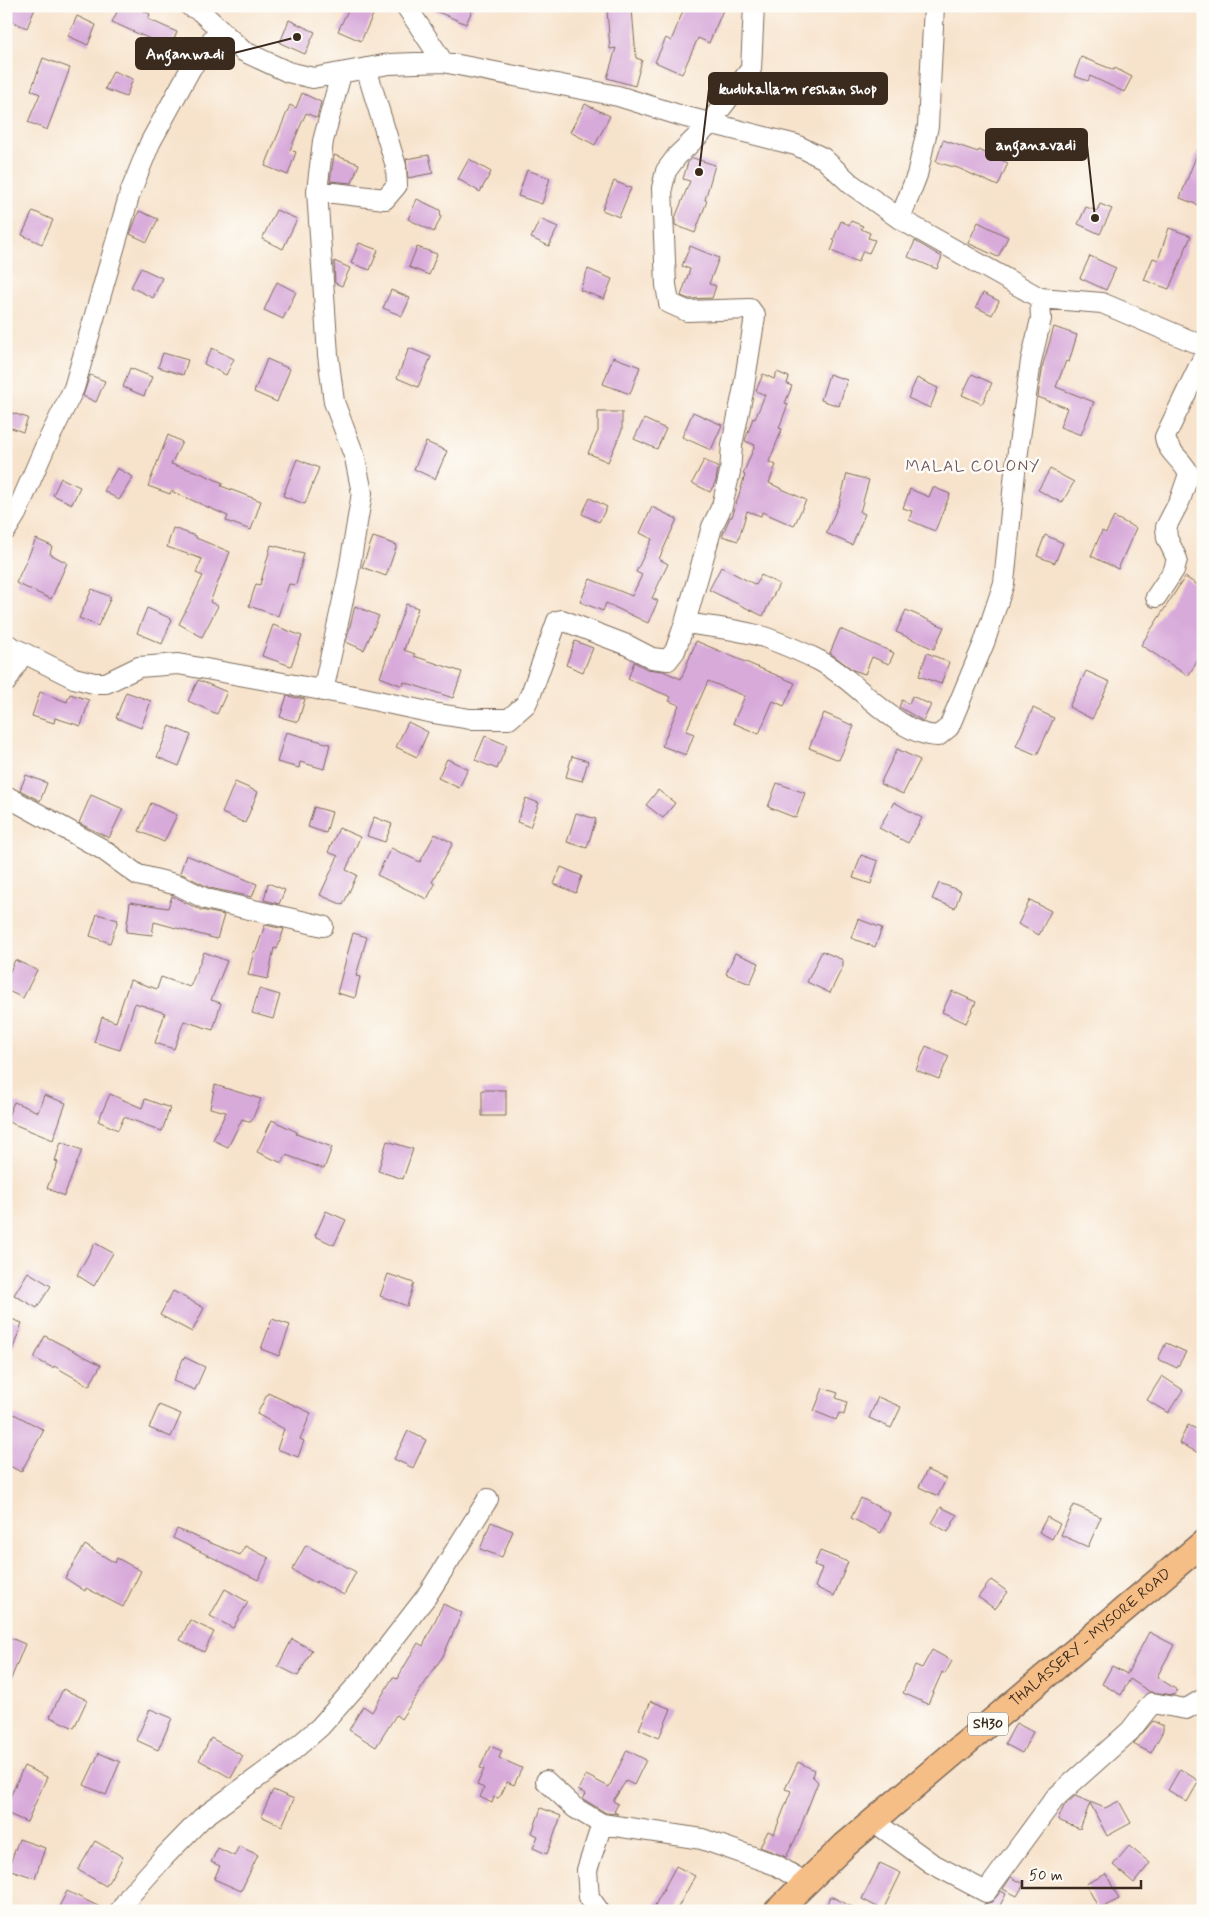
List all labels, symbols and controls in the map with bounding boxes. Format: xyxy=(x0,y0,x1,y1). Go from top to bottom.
callout: Anganwadi xyxy=(136,38,234,69)
text: Anganwadi xyxy=(146,44,225,67)
callout: kudukallam reshan shop xyxy=(709,73,887,104)
text: kudukallam reshan shop xyxy=(719,79,877,100)
callout: anganavadi xyxy=(986,129,1087,160)
text: anganavadi xyxy=(996,135,1076,158)
district label: MALAL COLONY xyxy=(906,456,1040,477)
street label: THALASSERY - MYSORE ROAD xyxy=(1006,1564,1175,1712)
road number: SH30 xyxy=(968,1712,1008,1736)
scale bar xyxy=(1022,1857,1140,1889)
text: 50 m xyxy=(1029,1866,1063,1886)

